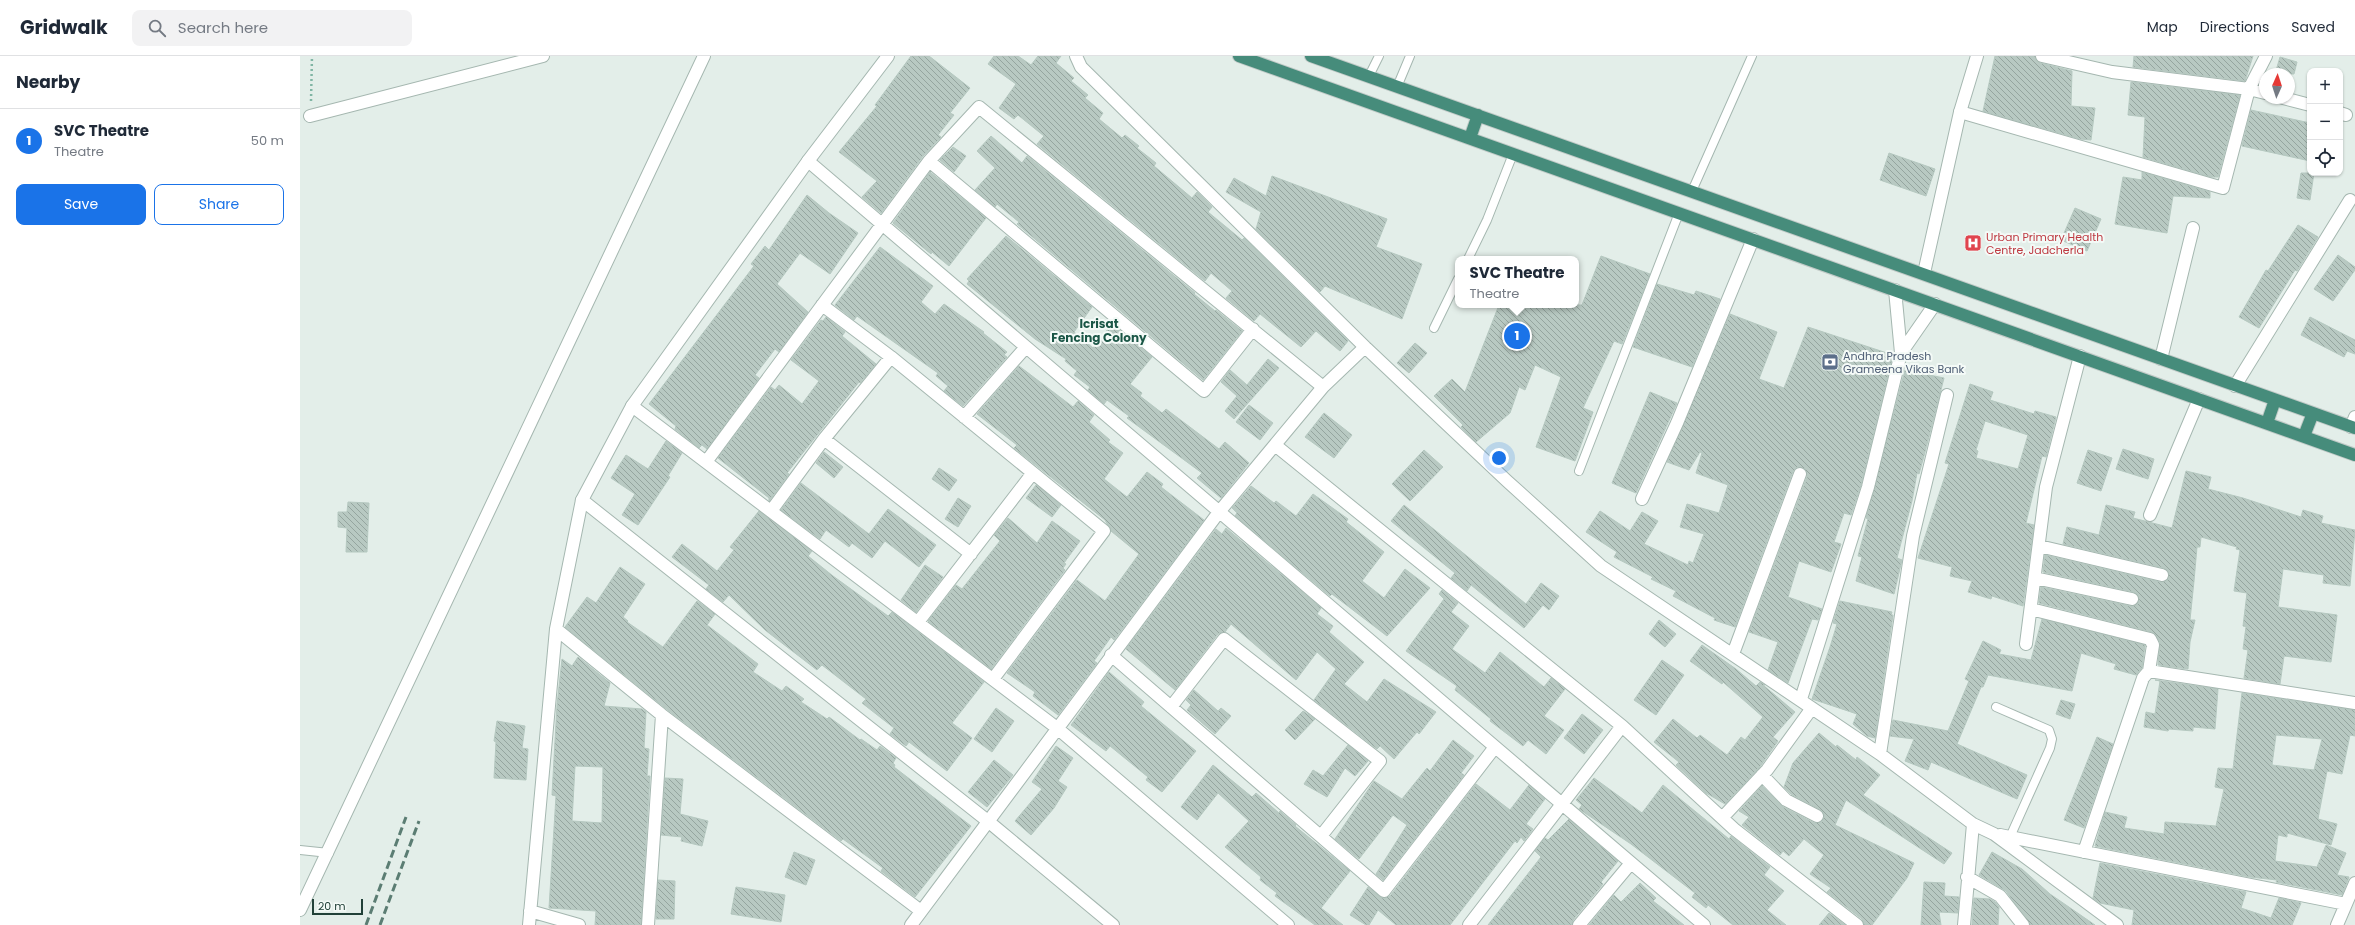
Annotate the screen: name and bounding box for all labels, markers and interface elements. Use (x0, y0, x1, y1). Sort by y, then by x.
search box (132, 10, 412, 46)
text: Gridwalk (20, 14, 108, 41)
icon: search (146, 17, 168, 39)
text: Search here (178, 17, 268, 38)
text: Map (2147, 17, 2178, 37)
text: Directions (2200, 17, 2269, 37)
text: Saved (2291, 17, 2335, 37)
north arrow (2259, 68, 2295, 104)
map controls (2307, 68, 2343, 176)
button: + (2307, 68, 2343, 104)
text: Nearby (16, 70, 80, 94)
button: − (2307, 104, 2343, 140)
text: SVC Theatre (54, 120, 149, 141)
text: 1 (27, 131, 31, 150)
text: 50 m (251, 131, 284, 150)
button: locate (2307, 140, 2343, 176)
text: Theatre (54, 142, 104, 161)
button: Save (16, 184, 146, 225)
button: Share (154, 184, 284, 225)
place label: Urban Primary Health Centre, Jadcherla (1986, 229, 2103, 258)
hospital icon: Urban Primary Health Centre, Jadcherla (1963, 233, 1983, 253)
popup (1455, 256, 1579, 308)
text: SVC Theatre (1470, 262, 1564, 283)
text: Theatre (1470, 284, 1519, 303)
district label: Icrisat Fencing Colony (1051, 315, 1147, 346)
pin: 1 (1504, 321, 1530, 351)
place label: Andhra Pradesh Grameena Vikas Bank (1843, 348, 1965, 377)
bank icon: Andhra Pradesh Grameena Vikas Bank (1820, 352, 1840, 372)
your location (1489, 448, 1509, 468)
scale bar (312, 897, 363, 916)
text: 20 m (318, 898, 346, 914)

